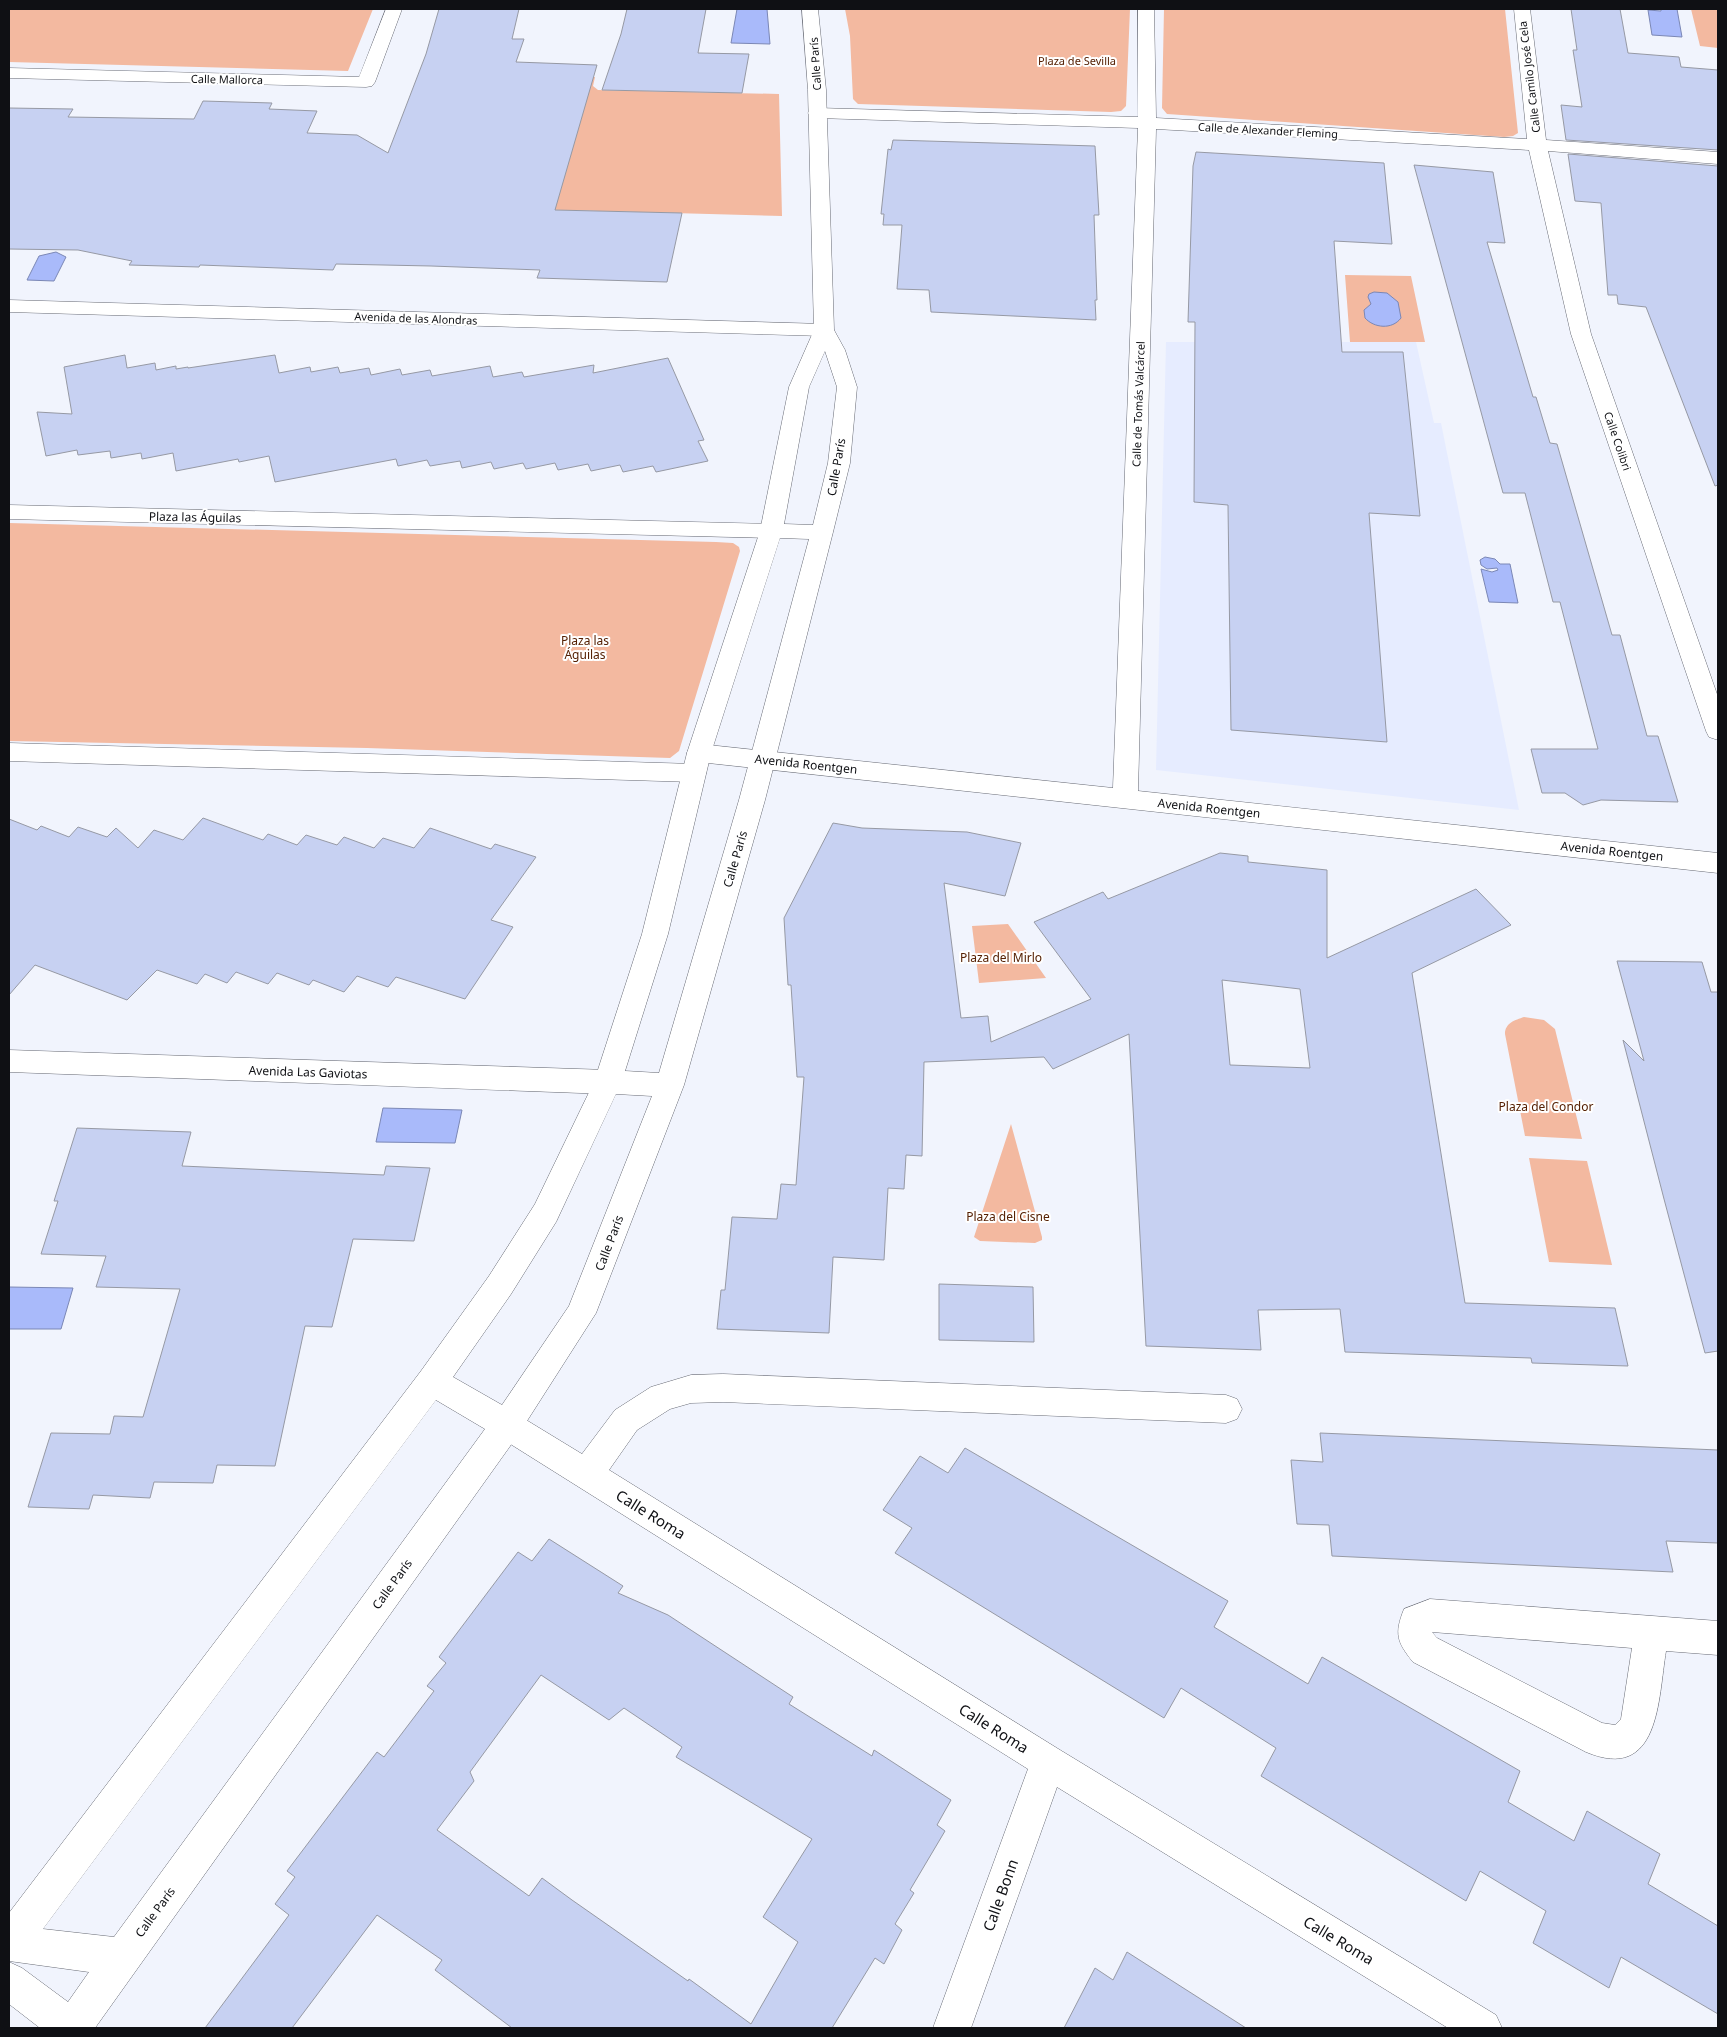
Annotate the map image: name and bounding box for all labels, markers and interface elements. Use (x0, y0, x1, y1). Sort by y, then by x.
street label: Calle Camilo José Cela (1515, 20, 1543, 134)
street label: Calle París (806, 37, 824, 91)
park label: Plaza de Sevilla (1038, 53, 1116, 68)
street label: Calle Mallorca (191, 71, 263, 87)
street label: Calle de Alexander Fleming (1198, 119, 1338, 141)
street label: Avenida de las Alondras (354, 308, 478, 328)
street label: Calle de Tomás Valcárcel (1128, 341, 1148, 467)
street label: Calle Colibri (1601, 410, 1635, 472)
street label: Calle París (823, 437, 849, 497)
street label: Plaza las Águilas (149, 508, 242, 526)
park label: Plaza las Águilas (561, 632, 609, 663)
street label: Avenida Roentgen (754, 750, 858, 778)
street label: Avenida Roentgen (1157, 794, 1261, 822)
street label: Calle París (719, 828, 751, 889)
street label: Avenida Roentgen (1560, 837, 1664, 865)
park label: Plaza del Mirlo (960, 949, 1042, 966)
street label: Avenida Las Gaviotas (248, 1061, 368, 1083)
park label: Plaza del Condor (1499, 1098, 1593, 1115)
park label: Plaza del Cisne (966, 1208, 1050, 1225)
street label: Calle París (591, 1213, 627, 1273)
street label: Calle Roma (612, 1485, 690, 1543)
street label: Calle París (368, 1555, 416, 1613)
street label: Calle Roma (955, 1699, 1033, 1757)
street label: Calle Bonn (978, 1856, 1022, 1934)
street label: Calle París (131, 1883, 179, 1941)
street label: Calle Roma (1300, 1911, 1378, 1969)

